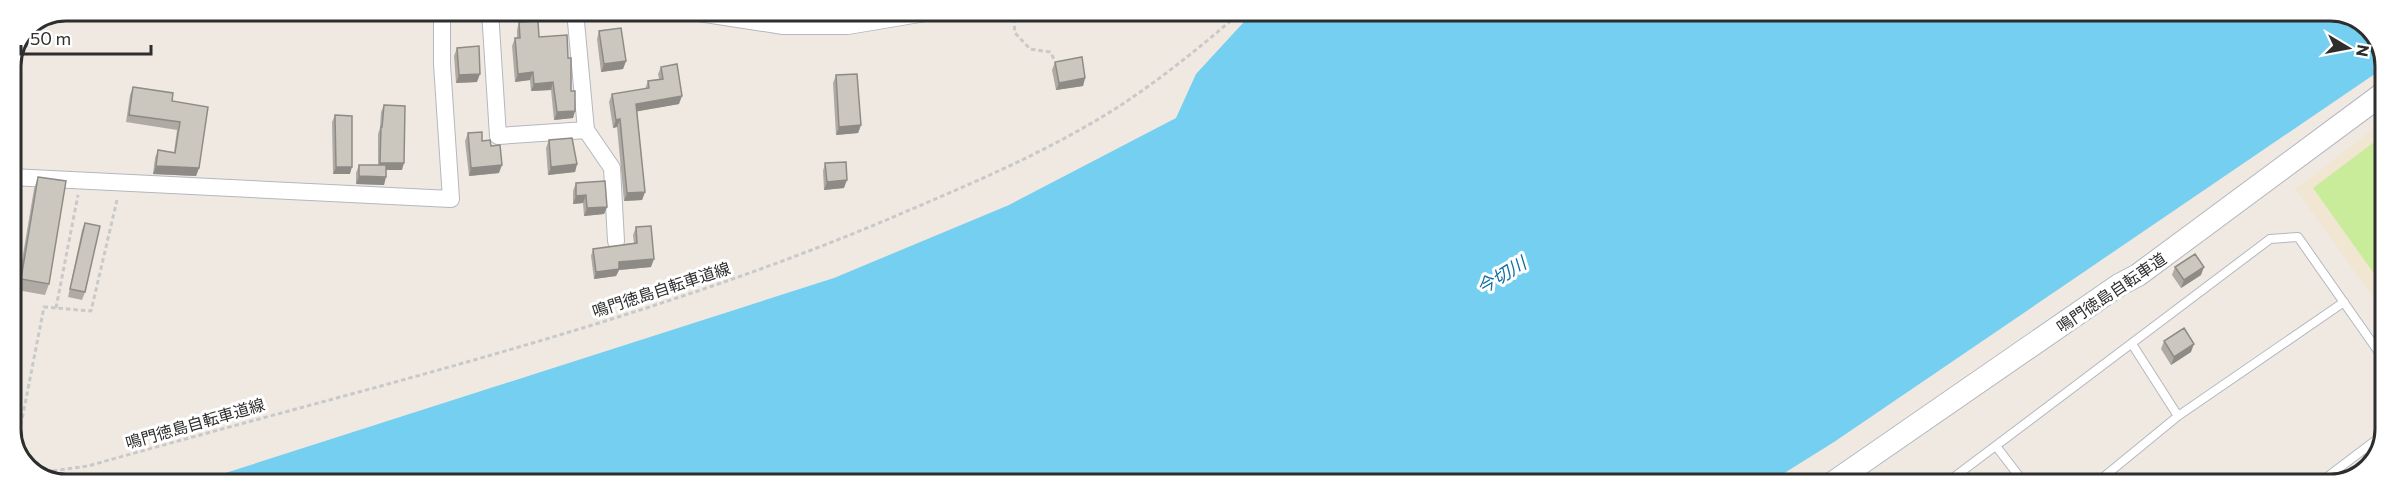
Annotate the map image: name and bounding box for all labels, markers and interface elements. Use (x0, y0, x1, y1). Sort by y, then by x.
scale bar (21, 18, 152, 56)
north arrow (2318, 18, 2378, 78)
text: 50 m (30, 27, 71, 49)
text: N (2353, 43, 2374, 58)
street label: 鳴門徳島自転車道 (2053, 248, 2169, 336)
water label: 今切川 (1472, 251, 1532, 298)
street label: 鳴門徳島自転車道線 (590, 258, 732, 320)
street label: 鳴門徳島自転車道線 (123, 394, 267, 452)

